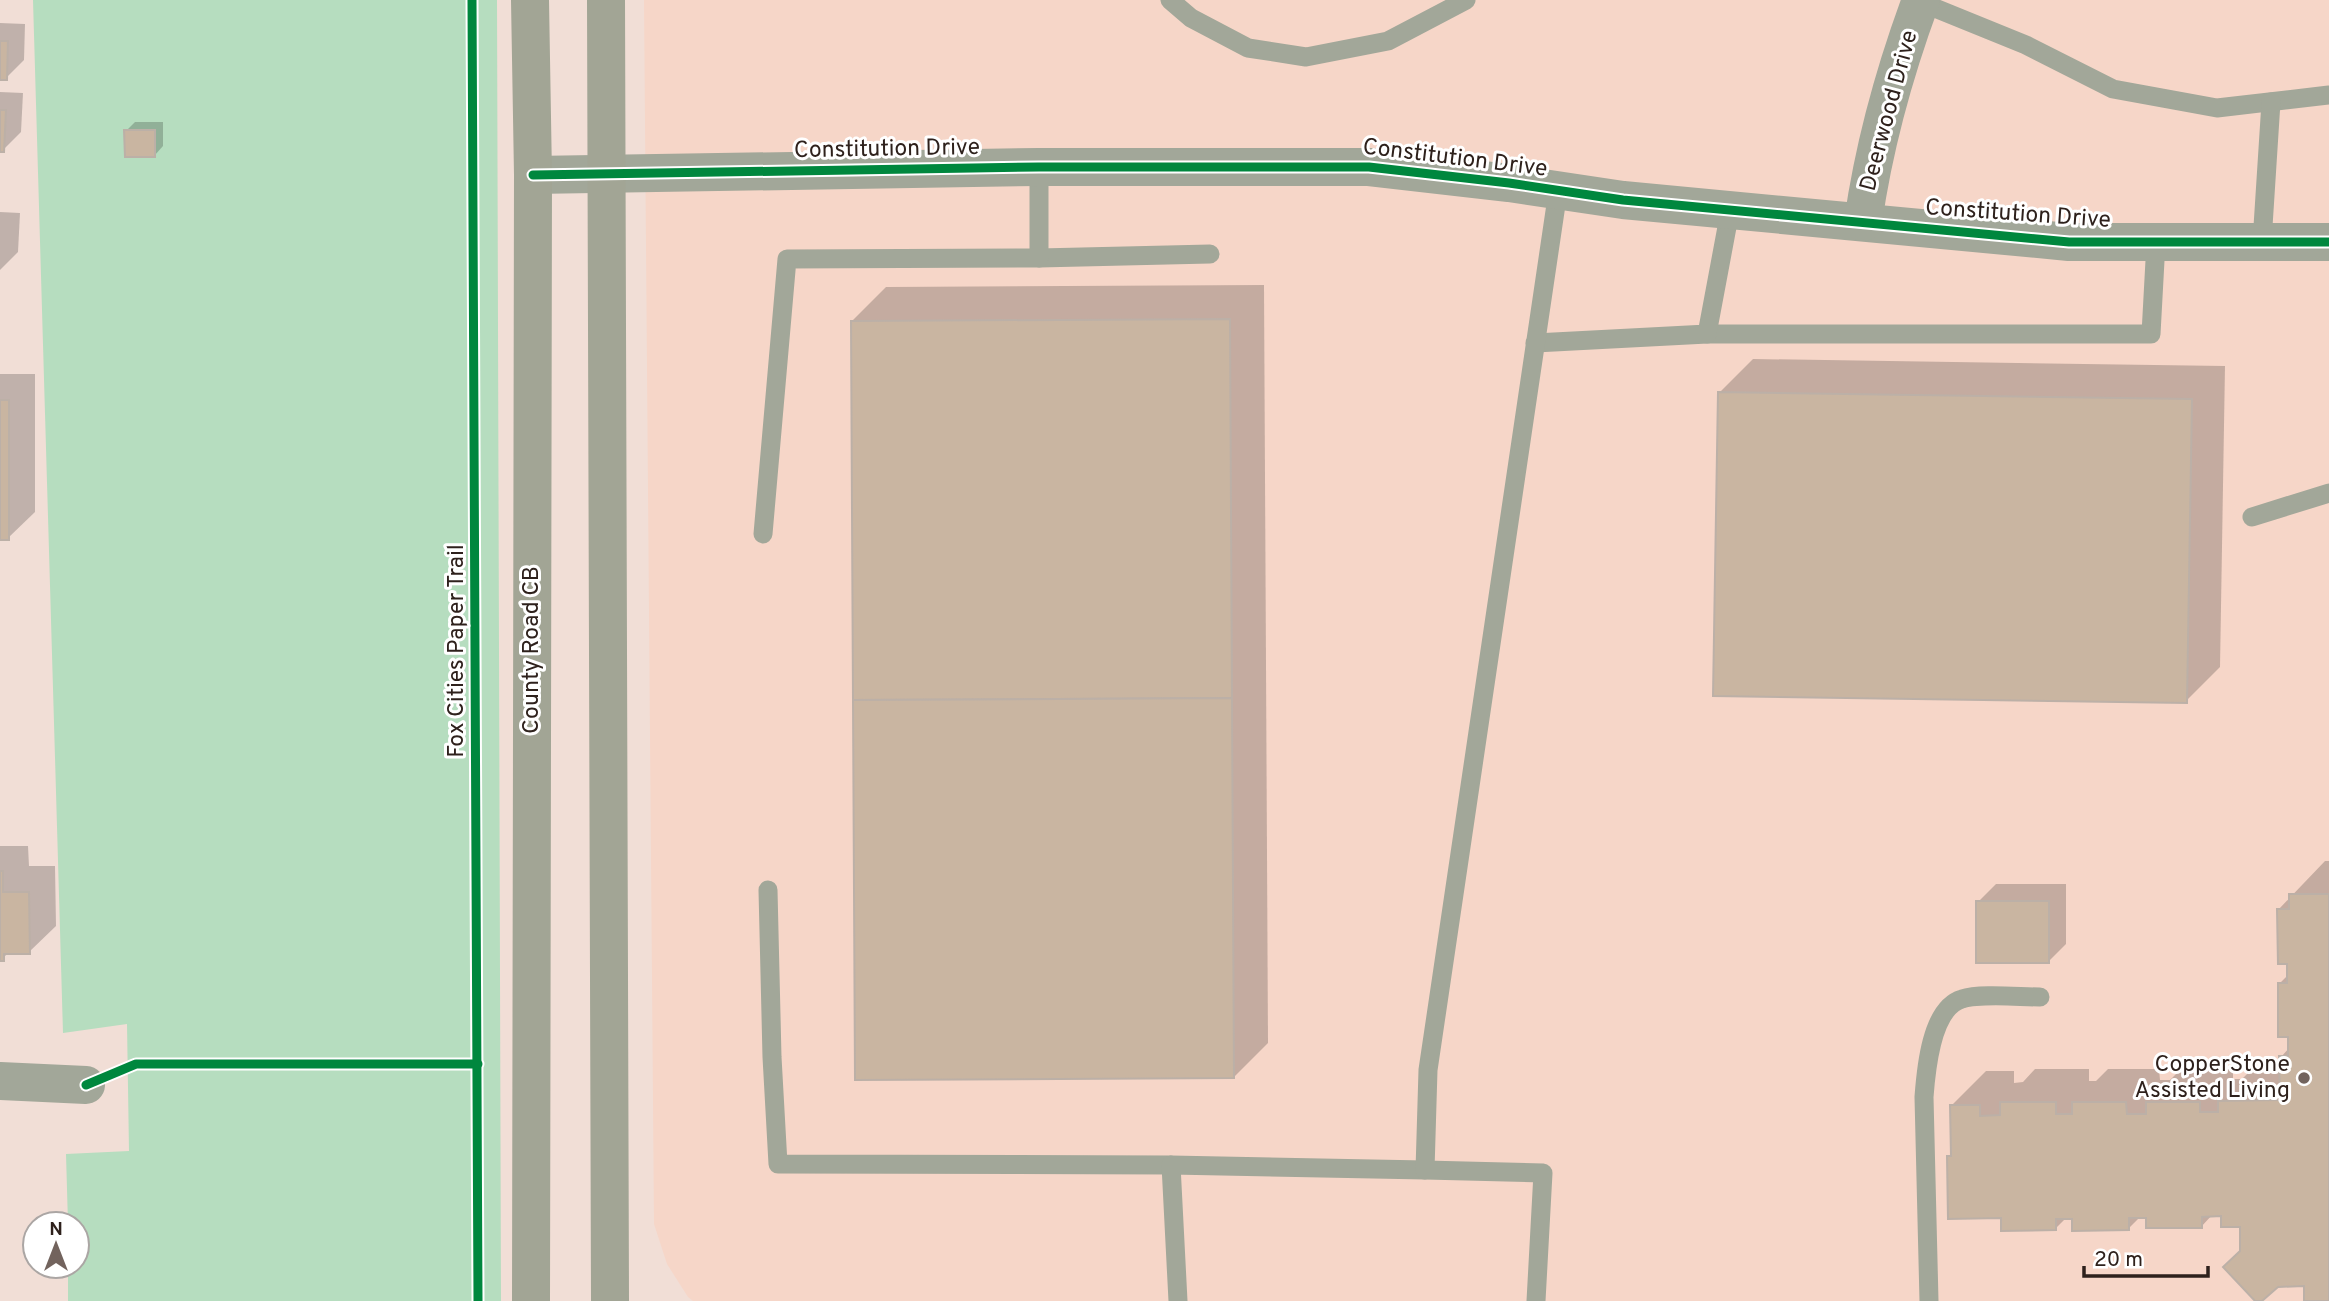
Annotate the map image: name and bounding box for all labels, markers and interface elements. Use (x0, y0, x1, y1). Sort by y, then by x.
street label: Deerwood Drive (1855, 27, 1925, 195)
street label: Constitution Drive (1361, 133, 1549, 185)
street label: Constitution Drive (794, 134, 980, 166)
street label: Constitution Drive (1924, 194, 2112, 236)
street label: Fox Cities Paper Trail (443, 544, 472, 758)
street label: County Road CB (518, 566, 547, 734)
place label: CopperStone Assisted Living (2134, 1051, 2290, 1106)
marker: CopperStone Assisted Living (2296, 1070, 2312, 1086)
north arrow (21, 1210, 91, 1280)
text: N (49, 1218, 63, 1242)
scale bar (2084, 1234, 2208, 1278)
text: 20 m (2094, 1247, 2143, 1274)

